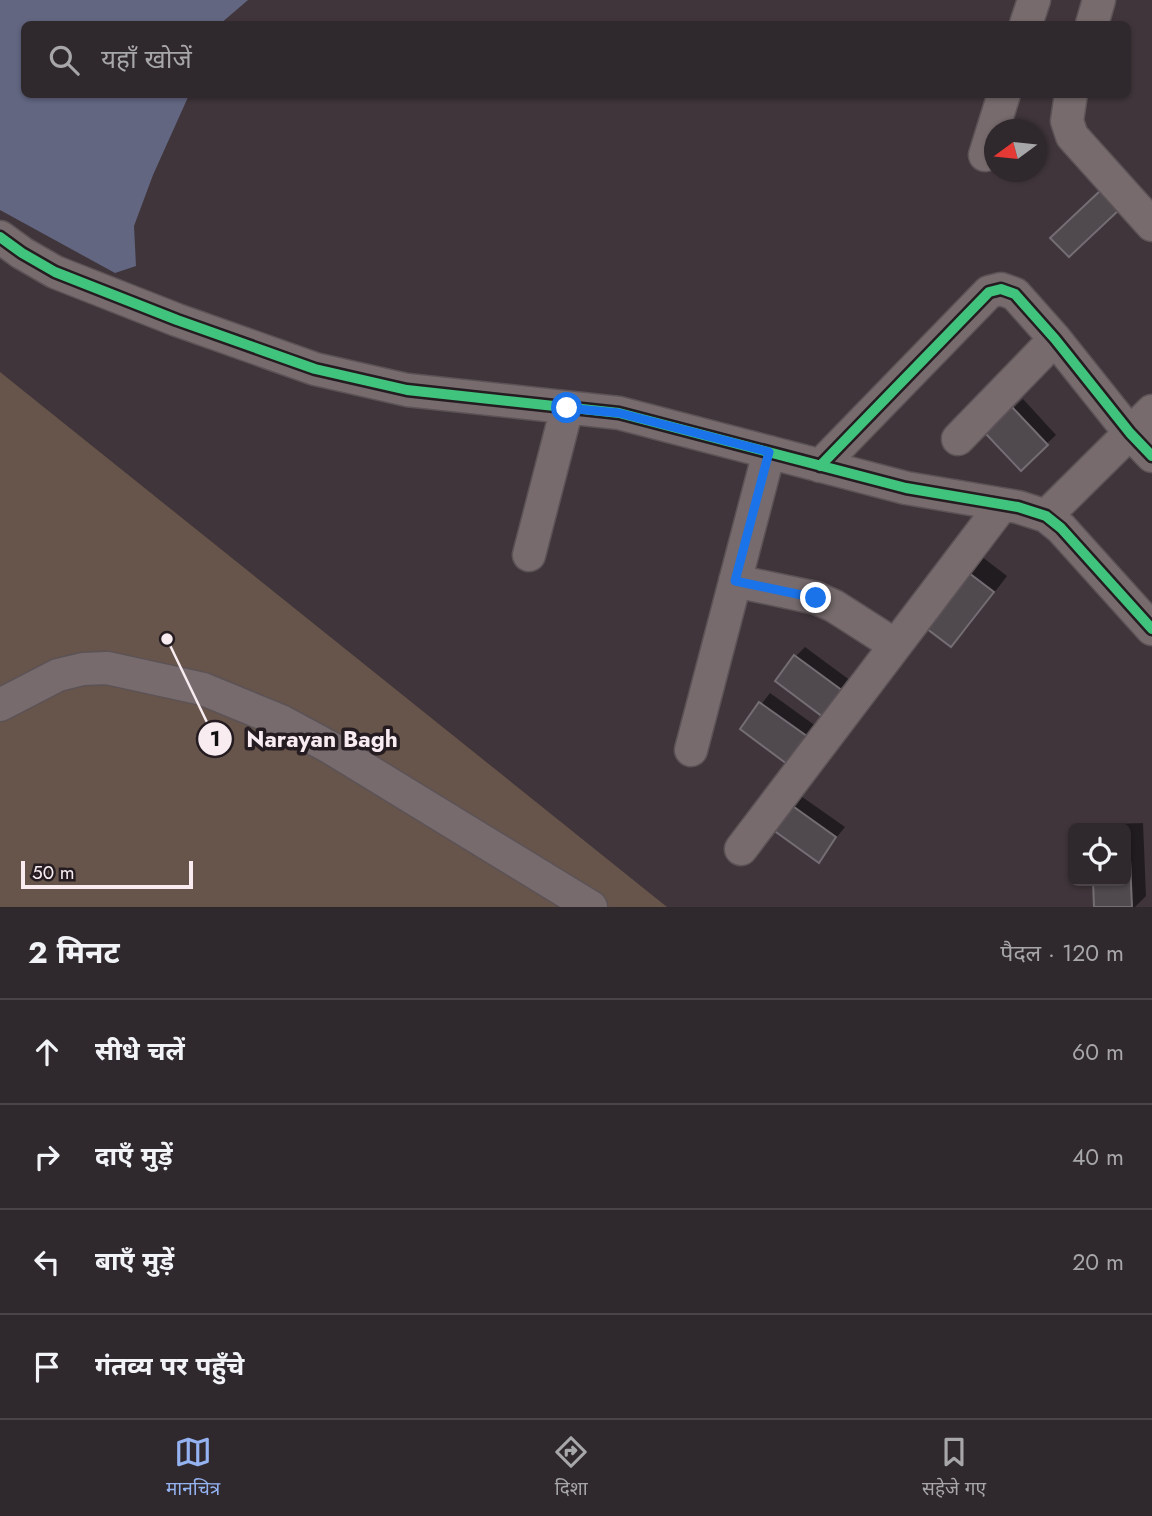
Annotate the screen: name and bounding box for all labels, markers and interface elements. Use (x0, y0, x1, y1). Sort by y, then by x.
search box (21, 21, 1131, 98)
text: यहाँ खोजें (101, 40, 192, 78)
icon: search (45, 41, 83, 79)
north arrow (984, 119, 1047, 182)
route start (551, 392, 582, 423)
route end (800, 582, 831, 613)
callout: Narayan Bagh (197, 717, 412, 761)
text: Narayan Bagh (246, 722, 398, 756)
text: 1 (210, 724, 220, 754)
map controls (1068, 823, 1131, 886)
button: locate (1068, 823, 1131, 886)
scale bar (21, 858, 192, 890)
text: 50 m (32, 859, 75, 886)
text: 2 मिनट (28, 931, 120, 974)
text: पैदल · 120 m (1000, 936, 1124, 970)
text: सीधे चलें (95, 1032, 185, 1070)
icon: ahead (28, 1033, 66, 1071)
text: 60 m (1072, 1035, 1124, 1069)
text: दाएँ मुड़ें (95, 1137, 173, 1175)
icon: right (28, 1138, 66, 1176)
text: 40 m (1072, 1140, 1124, 1174)
text: बाएँ मुड़ें (95, 1242, 174, 1280)
icon: left (28, 1243, 66, 1281)
text: 20 m (1072, 1245, 1124, 1279)
text: गंतव्य पर पहुँचे (95, 1347, 244, 1385)
icon: arrive (28, 1348, 66, 1386)
tab: मानचित्र (166, 1433, 220, 1503)
tab: दिशा (552, 1433, 590, 1503)
tab: सहेजे गए (922, 1433, 986, 1503)

